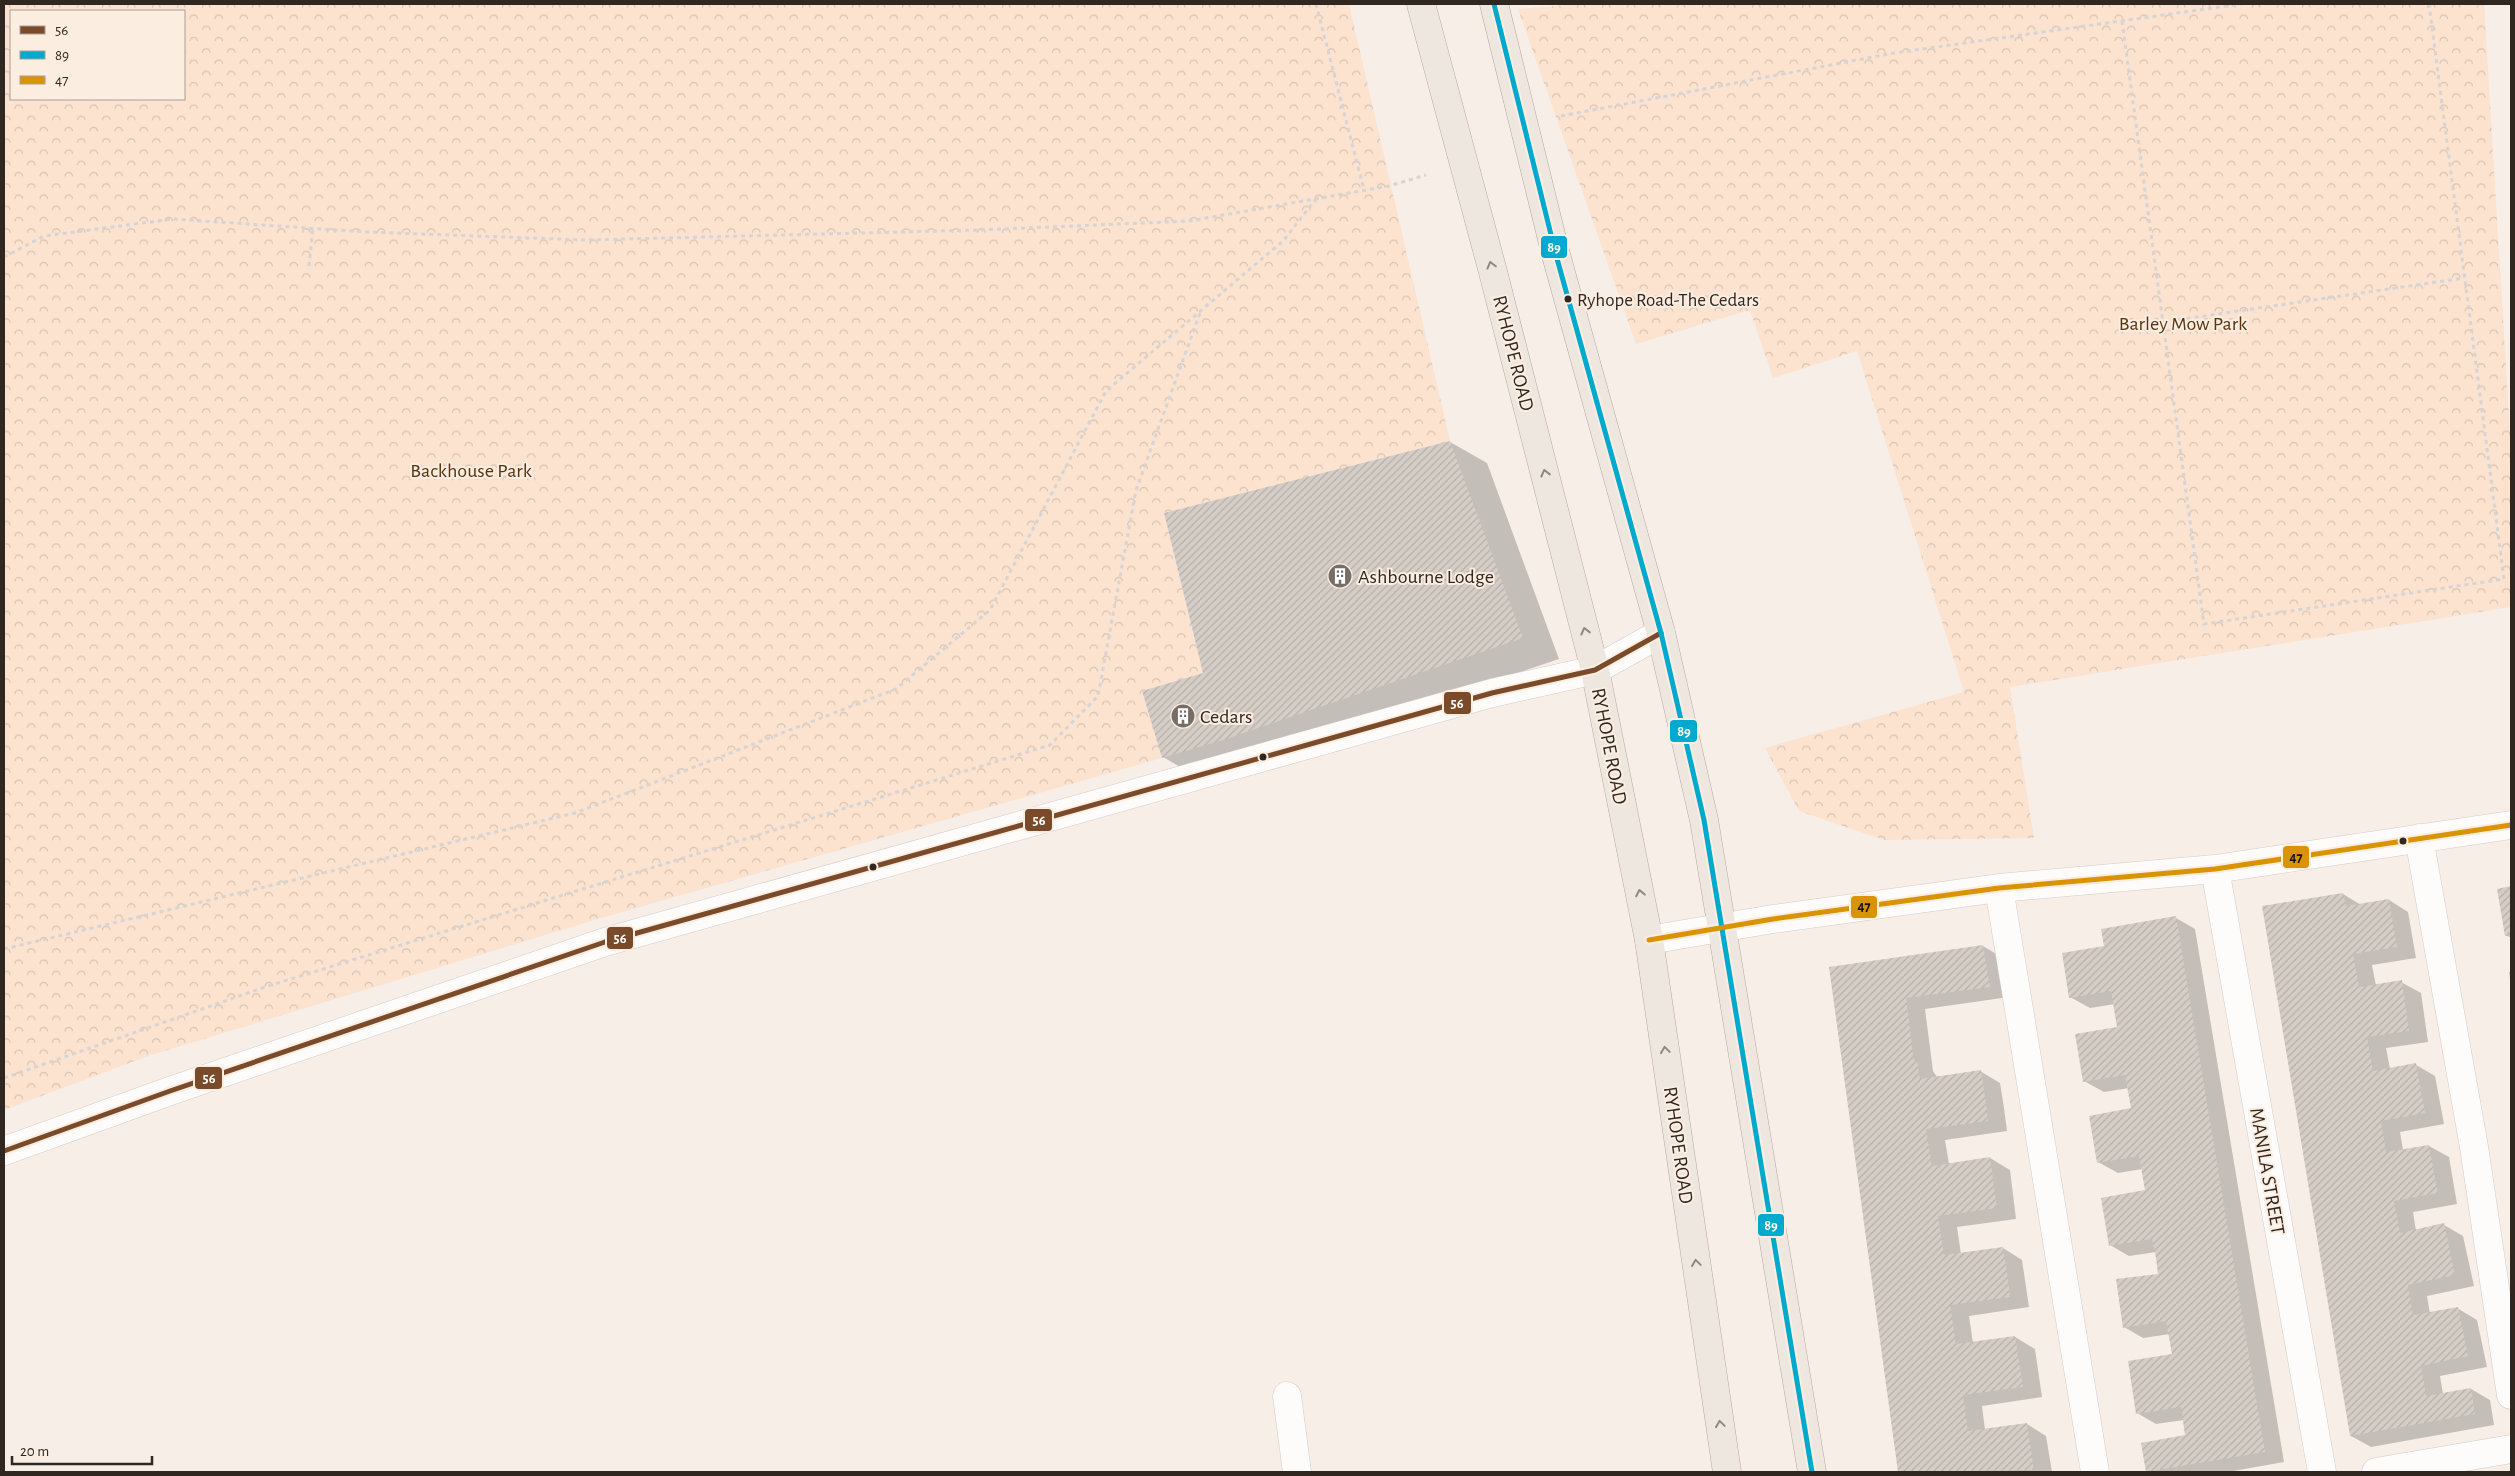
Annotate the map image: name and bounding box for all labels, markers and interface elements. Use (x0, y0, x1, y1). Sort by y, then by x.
legend (10, 10, 185, 100)
text: 56 (55, 23, 68, 38)
text: 89 (55, 48, 69, 63)
text: 47 (55, 73, 68, 88)
line badge: 89 (1540, 235, 1568, 259)
text: 89 (1547, 241, 1561, 255)
one-way arrow (1486, 261, 1497, 270)
place label: Ryhope Road-The Cedars (1577, 291, 1759, 310)
street label: RYHOPE ROAD (1489, 293, 1537, 413)
marker: Ryhope Road-The Cedars (1563, 294, 1573, 304)
park label: Barley Mow Park (2119, 314, 2247, 334)
park label: Backhouse Park (410, 461, 532, 481)
one-way arrow (1540, 469, 1551, 478)
building icon: Ashbourne Lodge (1327, 563, 1353, 589)
place label: Ashbourne Lodge (1358, 567, 1494, 587)
one-way arrow (1580, 626, 1591, 635)
street label: RYHOPE ROAD (1588, 686, 1630, 806)
line badge: 56 (1443, 691, 1472, 715)
text: 56 (1451, 697, 1464, 711)
building icon: Cedars (1170, 703, 1196, 729)
place label: Cedars (1200, 707, 1252, 727)
line badge: 89 (1669, 719, 1698, 743)
text: 89 (1677, 725, 1691, 739)
unlabelled marker (1258, 752, 1268, 762)
line badge: 56 (1024, 808, 1053, 832)
text: 56 (1033, 814, 1046, 828)
unlabelled marker (2398, 836, 2408, 846)
line badge: 47 (2282, 845, 2310, 869)
text: 47 (2289, 851, 2303, 865)
unlabelled marker (868, 862, 878, 872)
one-way arrow (1635, 888, 1645, 897)
line badge: 47 (1850, 895, 1878, 919)
text: 47 (1857, 900, 1871, 914)
line badge: 56 (606, 926, 634, 950)
text: 56 (614, 932, 627, 946)
one-way arrow (1660, 1046, 1671, 1054)
line badge: 56 (194, 1066, 223, 1090)
text: 56 (203, 1072, 216, 1086)
street label: RYHOPE ROAD (1660, 1085, 1696, 1205)
street label: MANILA STREET (2246, 1106, 2288, 1236)
line badge: 89 (1757, 1213, 1785, 1237)
text: 89 (1764, 1219, 1778, 1233)
one-way arrow (1691, 1259, 1702, 1267)
one-way arrow (1715, 1420, 1725, 1428)
scale bar (12, 1434, 152, 1466)
text: 20 m (20, 1444, 49, 1459)

